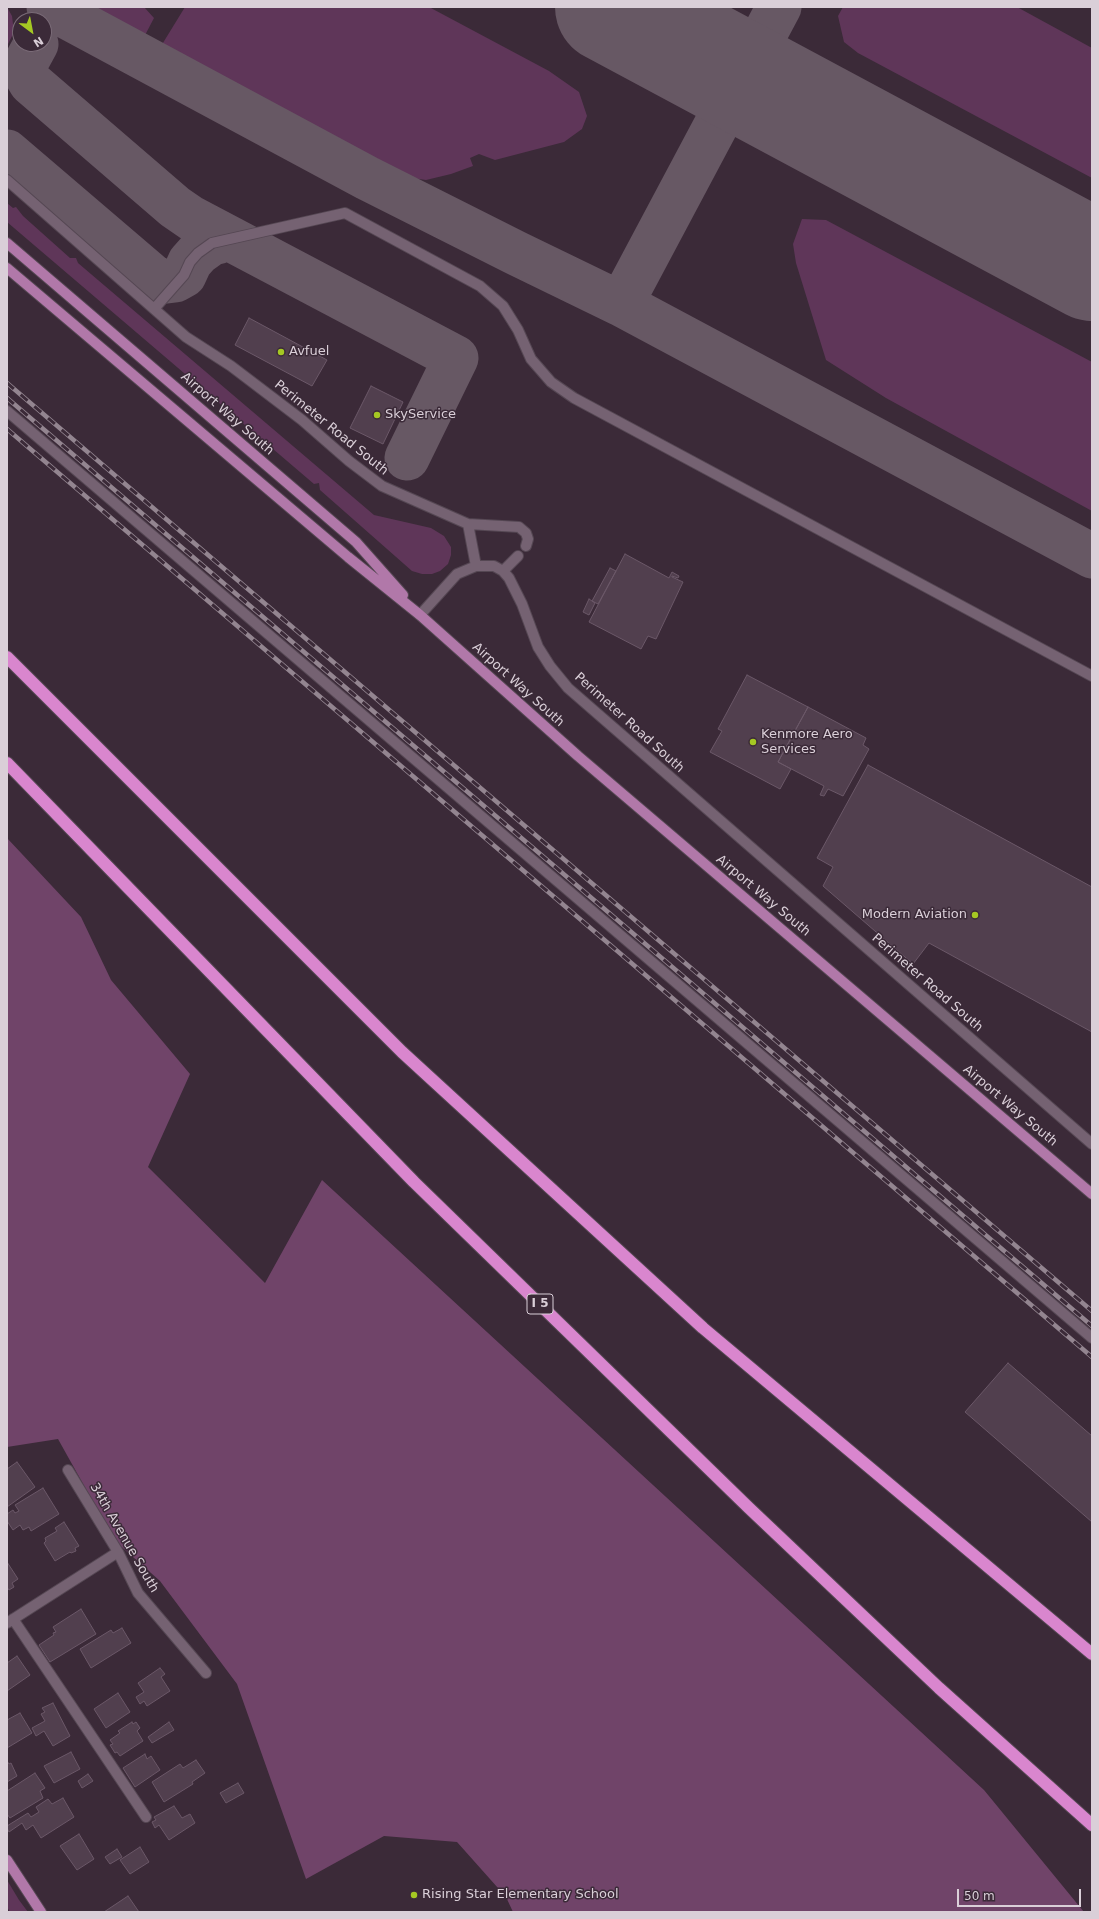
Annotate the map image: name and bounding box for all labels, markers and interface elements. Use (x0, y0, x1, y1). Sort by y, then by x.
north arrow (12, 12, 52, 52)
text: N (31, 34, 45, 50)
place label: Avfuel (289, 344, 329, 360)
marker: Avfuel (276, 347, 286, 357)
street label: Airport Way South (177, 369, 277, 459)
street label: Perimeter Road South (271, 377, 391, 479)
place label: SkyService (385, 407, 456, 423)
marker: SkyService (372, 410, 382, 420)
street label: Airport Way South (469, 640, 567, 730)
street label: Perimeter Road South (571, 670, 687, 776)
place label: Kenmore Aero Services (761, 727, 853, 758)
marker: Kenmore Aero Services (748, 737, 758, 747)
street label: Airport Way South (713, 852, 813, 940)
place label: Modern Aviation (862, 907, 967, 923)
marker: Modern Aviation (970, 910, 980, 920)
street label: Perimeter Road South (868, 931, 986, 1035)
street label: Airport Way South (960, 1062, 1060, 1150)
road number: I 5 (527, 1294, 553, 1314)
street label: 34th Avenue South (86, 1480, 162, 1596)
scale bar (959, 1881, 1083, 1907)
place label: Rising Star Elementary School (422, 1887, 619, 1903)
text: 50 m (964, 1889, 995, 1903)
marker: Rising Star Elementary School (409, 1890, 419, 1900)

